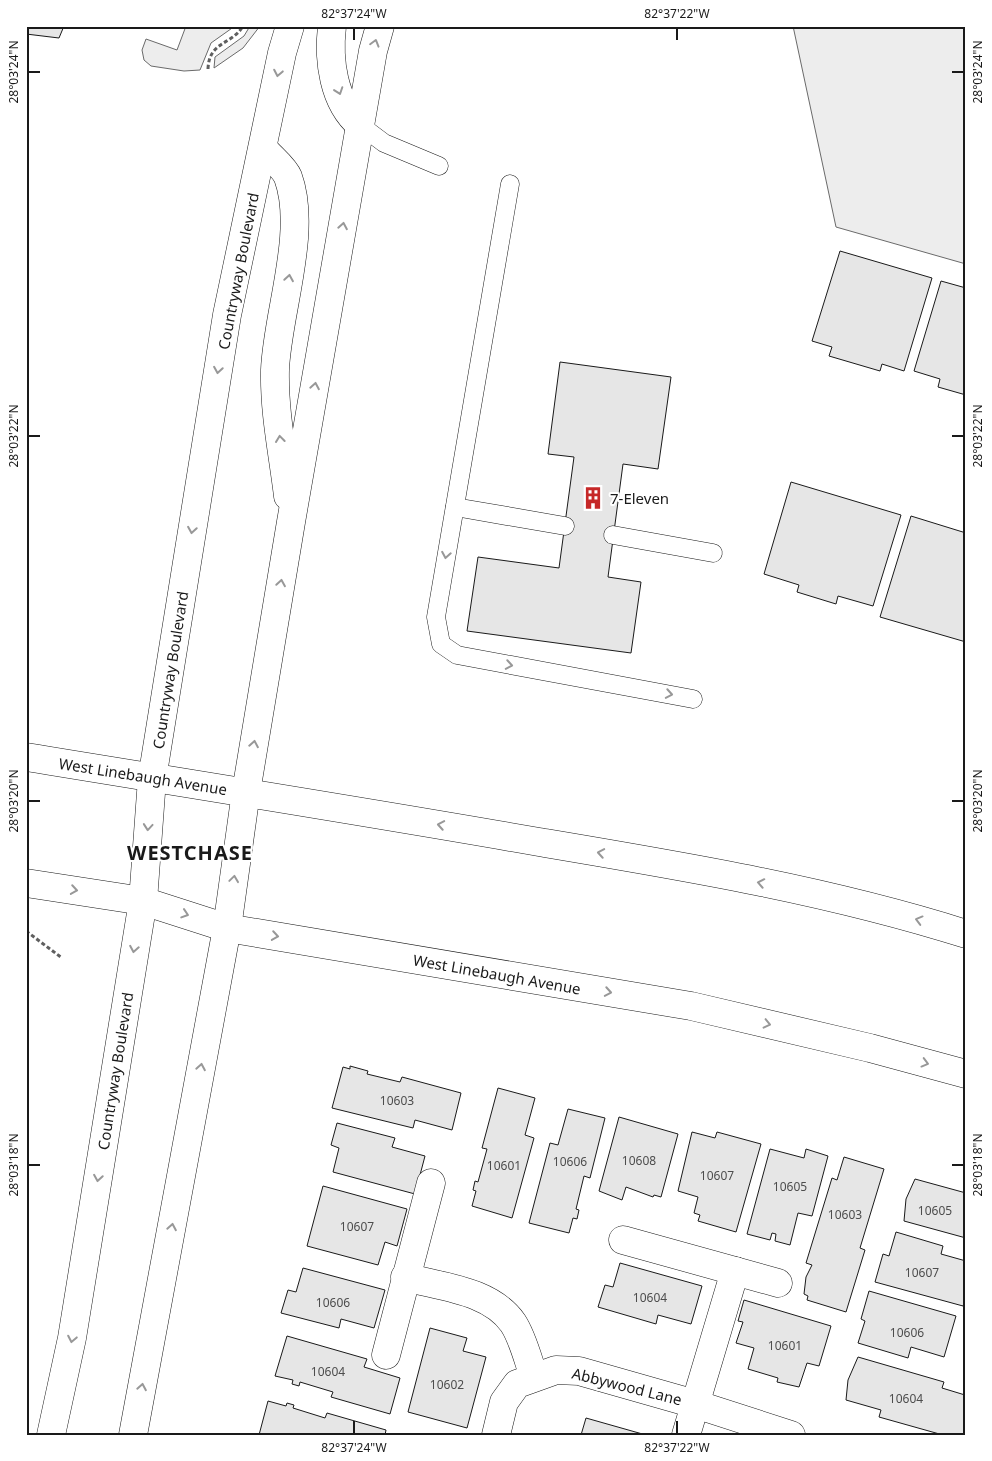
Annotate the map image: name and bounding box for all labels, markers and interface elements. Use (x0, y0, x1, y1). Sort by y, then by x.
text: 82°37'24"W (321, 5, 387, 22)
text: 82°37'22"W (644, 5, 710, 22)
text: 28°03'24"N (5, 40, 22, 104)
one-way arrow (370, 40, 380, 48)
text: 28°03'24"N (969, 40, 986, 104)
one-way arrow (273, 69, 283, 78)
one-way arrow (333, 87, 343, 95)
street label: Countryway Boulevard (213, 191, 263, 351)
one-way arrow (337, 222, 347, 230)
one-way arrow (284, 274, 294, 283)
one-way arrow (214, 366, 224, 374)
one-way arrow (309, 382, 319, 390)
text: 28°03'22"N (5, 404, 22, 468)
text: 28°03'22"N (969, 404, 986, 468)
one-way arrow (275, 435, 286, 443)
building icon: 7-Eleven (580, 485, 606, 511)
place label: 7-Eleven (610, 488, 669, 508)
one-way arrow (188, 526, 198, 535)
one-way arrow (442, 551, 452, 560)
one-way arrow (275, 579, 285, 588)
street label: Countryway Boulevard (148, 590, 192, 750)
one-way arrow (504, 659, 513, 669)
one-way arrow (664, 689, 673, 699)
one-way arrow (249, 739, 259, 748)
street label: West Linebaugh Avenue (57, 753, 229, 799)
text: 28°03'20"N (5, 769, 22, 833)
text: 28°03'20"N (969, 769, 986, 833)
one-way arrow (437, 820, 446, 830)
one-way arrow (142, 824, 153, 832)
district label: WESTCHASE (127, 839, 253, 866)
one-way arrow (597, 848, 606, 858)
one-way arrow (228, 875, 239, 883)
one-way arrow (757, 878, 765, 888)
one-way arrow (70, 885, 79, 895)
one-way arrow (180, 908, 189, 918)
one-way arrow (915, 915, 924, 926)
one-way arrow (271, 930, 279, 940)
one-way arrow (130, 944, 140, 953)
street label: West Linebaugh Avenue (412, 949, 582, 999)
one-way arrow (603, 987, 612, 997)
street label: Countryway Boulevard (93, 991, 137, 1151)
one-way arrow (763, 1018, 772, 1029)
one-way arrow (920, 1057, 928, 1067)
one-way arrow (196, 1063, 206, 1072)
house number: 10603 (380, 1092, 414, 1109)
text: 28°03'18"N (5, 1133, 22, 1197)
text: 28°03'18"N (969, 1133, 986, 1197)
house number: 10608 (622, 1152, 656, 1169)
house number: 10606 (553, 1153, 587, 1170)
house number: 10601 (487, 1157, 521, 1174)
house number: 10607 (700, 1167, 734, 1184)
one-way arrow (93, 1174, 103, 1183)
house number: 10605 (773, 1178, 807, 1195)
house number: 10605 (918, 1202, 952, 1219)
house number: 10603 (828, 1206, 862, 1223)
house number: 10607 (340, 1218, 374, 1235)
one-way arrow (166, 1223, 176, 1231)
house number: 10607 (905, 1264, 939, 1281)
house number: 10604 (633, 1289, 667, 1306)
house number: 10606 (316, 1294, 350, 1311)
house number: 10606 (890, 1324, 924, 1341)
one-way arrow (67, 1334, 77, 1343)
house number: 10601 (768, 1337, 802, 1354)
house number: 10604 (311, 1363, 345, 1380)
street label: Abbywood Lane (570, 1363, 684, 1409)
house number: 10602 (430, 1376, 464, 1393)
one-way arrow (137, 1382, 147, 1391)
house number: 10604 (889, 1390, 923, 1407)
text: 82°37'24"W (321, 1439, 387, 1456)
text: 82°37'22"W (644, 1439, 710, 1456)

